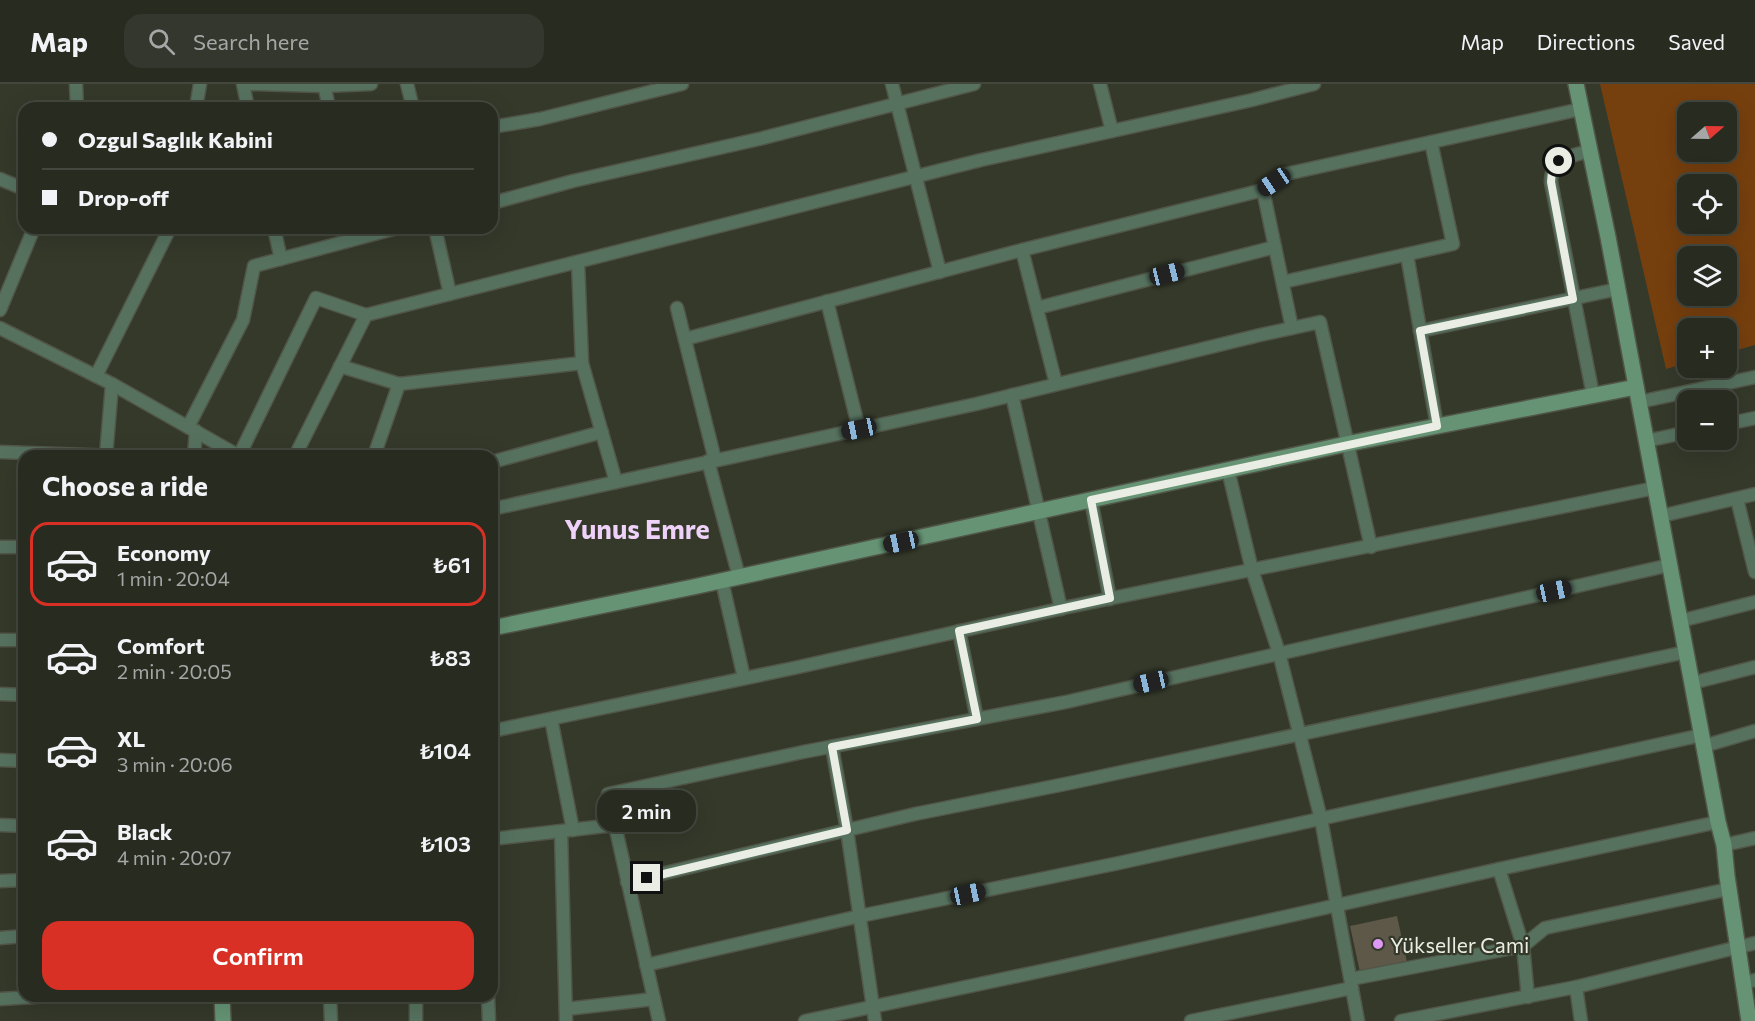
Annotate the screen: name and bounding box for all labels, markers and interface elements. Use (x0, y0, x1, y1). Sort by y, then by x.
search box (124, 14, 544, 68)
text: Map (30, 24, 88, 58)
icon: search (145, 25, 178, 58)
text: Search here (193, 28, 309, 55)
text: Map (1461, 29, 1504, 54)
text: Directions (1537, 29, 1635, 54)
text: Saved (1668, 29, 1725, 54)
north arrow (1677, 102, 1737, 162)
map controls (1677, 102, 1737, 450)
text: Ozgul Saglık Kabini (78, 126, 273, 153)
route start (1545, 147, 1572, 174)
car (1254, 164, 1294, 200)
button: locate (1677, 174, 1737, 234)
text: Drop-off (78, 184, 169, 211)
button: layers (1677, 246, 1737, 306)
car (1147, 261, 1187, 287)
button: + (1677, 318, 1737, 378)
button: − (1677, 390, 1737, 450)
car (840, 416, 878, 442)
text: Choose a ride (42, 469, 208, 502)
district label: Yunus Emre (564, 512, 710, 545)
car (882, 529, 920, 555)
icon: car (45, 537, 99, 591)
text: Economy (117, 539, 211, 566)
text: ₺61 (432, 551, 471, 578)
text: 1 min · 20:04 (117, 566, 230, 590)
car (1535, 578, 1573, 604)
icon: car (45, 630, 99, 684)
text: Comfort (117, 632, 205, 659)
text: ₺83 (429, 644, 471, 671)
text: 2 min · 20:05 (117, 659, 232, 683)
car (1131, 669, 1171, 695)
icon: car (45, 723, 99, 777)
text: XL (117, 725, 145, 752)
text: ₺104 (419, 737, 471, 764)
text: 3 min · 20:06 (117, 752, 233, 776)
callout: 2 min (598, 791, 696, 833)
text: 2 min (622, 799, 671, 823)
icon: car (45, 816, 99, 870)
text: Black (117, 818, 172, 845)
text: ₺103 (420, 830, 471, 857)
text: 4 min · 20:07 (117, 845, 232, 869)
route end (633, 864, 660, 891)
car (949, 881, 987, 907)
button: Confirm (42, 921, 474, 990)
place label: Yükseller Cami (1390, 932, 1529, 957)
marker: Yükseller Cami (1371, 937, 1385, 951)

